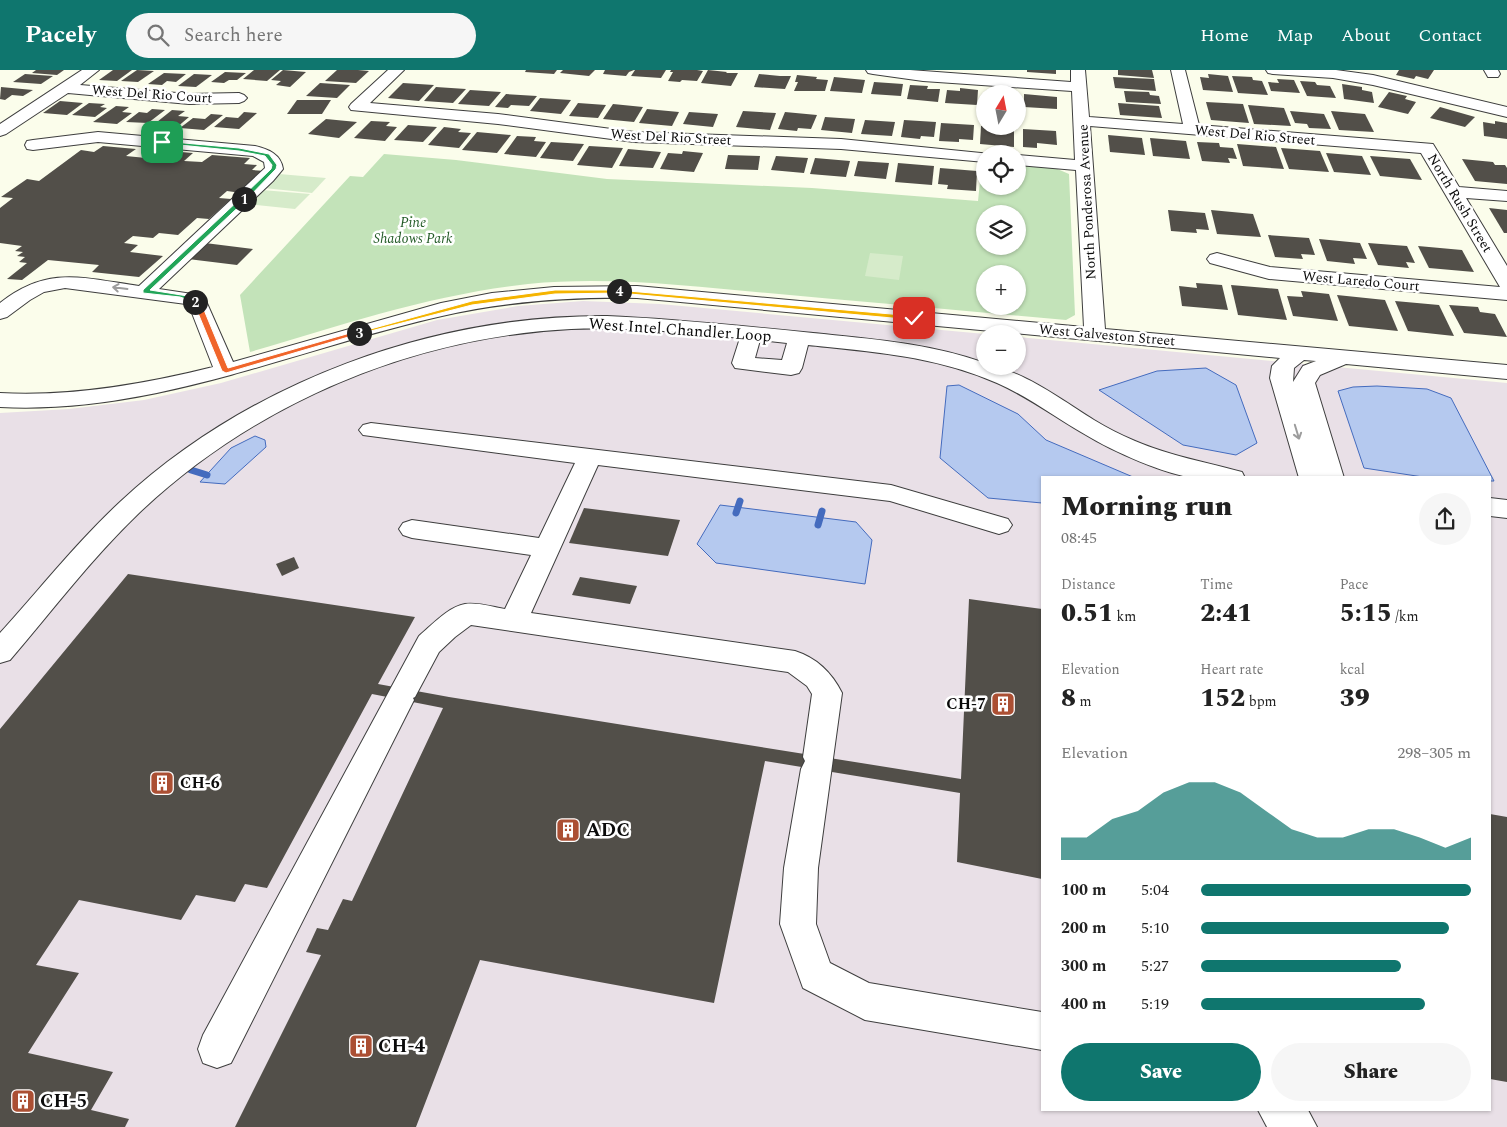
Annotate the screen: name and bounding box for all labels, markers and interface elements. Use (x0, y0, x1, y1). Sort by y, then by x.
search box (126, 13, 476, 58)
text: Pacely (25, 17, 96, 53)
icon: search (144, 21, 172, 49)
text: Search here (184, 21, 283, 50)
text: Home (1200, 22, 1249, 49)
text: Map (1277, 22, 1313, 49)
text: About (1341, 22, 1391, 49)
text: Contact (1419, 22, 1482, 49)
street label: West Del Rio Court (91, 79, 213, 109)
north arrow (976, 85, 1026, 135)
map controls (976, 85, 1026, 375)
street label: West Del Rio Street (1194, 119, 1316, 151)
pin (141, 121, 183, 163)
street label: West Del Rio Street (610, 123, 732, 151)
street label: North Ponderosa Avenue (1072, 124, 1102, 280)
icon: arrive (148, 128, 176, 156)
button: locate (976, 145, 1026, 195)
street label: North Rush Street (1422, 149, 1498, 257)
pin: 1 (232, 186, 256, 212)
text: 1 (241, 189, 248, 210)
button: layers (976, 205, 1026, 255)
park label: Pine Shadows Park (373, 212, 453, 249)
button: + (976, 265, 1026, 315)
street label: West Laredo Court (1302, 265, 1421, 297)
pin: 4 (606, 278, 632, 304)
text: 4 (616, 281, 623, 302)
one-way arrow (112, 283, 128, 293)
pin: 2 (182, 290, 208, 314)
text: 2 (192, 292, 199, 313)
pin (893, 297, 935, 339)
icon: check (900, 304, 928, 332)
street label: West Intel Chandler Loop (588, 312, 772, 348)
street label: West Galveston Street (1038, 319, 1176, 351)
pin: 3 (346, 320, 372, 346)
text: 3 (356, 323, 363, 344)
button: − (976, 325, 1026, 375)
one-way arrow (1293, 424, 1303, 440)
text: Morning run (1061, 485, 1232, 528)
button: share (1419, 493, 1471, 545)
text: 08:45 (1061, 526, 1097, 550)
text: Distance (1061, 574, 1116, 595)
text: Time (1200, 574, 1233, 595)
text: Pace (1340, 574, 1369, 595)
text: 0.51 (1061, 595, 1113, 633)
text: 2:41 (1200, 595, 1252, 633)
text: 5:15 (1340, 595, 1392, 633)
text: km (1113, 606, 1136, 627)
text: /km (1392, 606, 1419, 627)
text: Elevation (1061, 659, 1120, 680)
text: Heart rate (1200, 659, 1264, 680)
text: kcal (1340, 659, 1365, 680)
text: 8 (1061, 680, 1076, 718)
text: 152 (1200, 680, 1245, 718)
text: 39 (1340, 680, 1370, 718)
building icon: CH-7 (990, 691, 1016, 717)
text: m (1076, 691, 1092, 712)
text: bpm (1245, 691, 1277, 712)
place label: CH-7 (946, 692, 986, 716)
text: Elevation (1061, 741, 1128, 765)
text: 298–305 m (1397, 741, 1471, 765)
building icon: CH-6 (149, 770, 175, 796)
place label: CH-6 (180, 771, 220, 795)
place label: ADC (586, 816, 630, 845)
building icon: ADC (555, 817, 581, 843)
text: 100 m (1061, 878, 1106, 902)
text: 5:04 (1141, 878, 1169, 902)
text: 200 m (1061, 916, 1106, 940)
text: 5:10 (1141, 916, 1169, 940)
text: 300 m (1061, 954, 1106, 978)
text: 5:27 (1141, 954, 1169, 978)
text: 400 m (1061, 992, 1106, 1016)
text: 5:19 (1141, 992, 1169, 1016)
place label: CH-4 (378, 1032, 425, 1061)
building icon: CH-4 (348, 1033, 374, 1059)
button: Save (1061, 1043, 1261, 1101)
button: Share (1271, 1043, 1471, 1101)
place label: CH-5 (40, 1087, 87, 1116)
building icon: CH-5 (10, 1088, 36, 1114)

